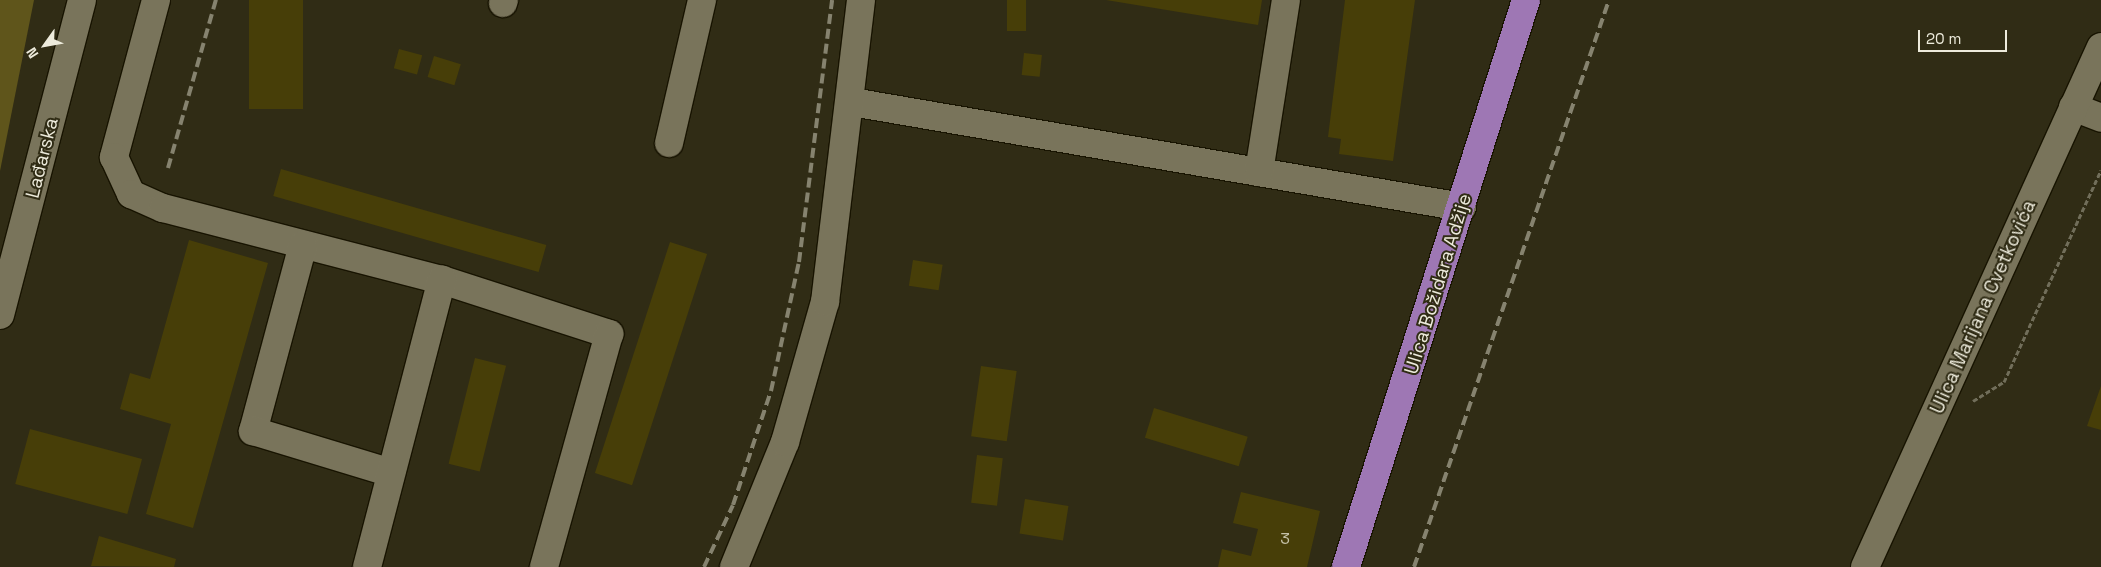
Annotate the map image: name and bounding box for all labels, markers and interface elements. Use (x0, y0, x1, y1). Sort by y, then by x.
north arrow (20, 20, 70, 70)
scale bar (1921, 20, 2010, 52)
text: 20 m (1926, 29, 1961, 48)
text: N (22, 44, 42, 62)
street label: Lađarska (21, 115, 63, 201)
street label: Ulica Božidara Adžije (1400, 191, 1476, 377)
street label: Ulica Marijana Cvetkovića (1926, 197, 2040, 417)
house number: 3 (1280, 529, 1290, 549)

